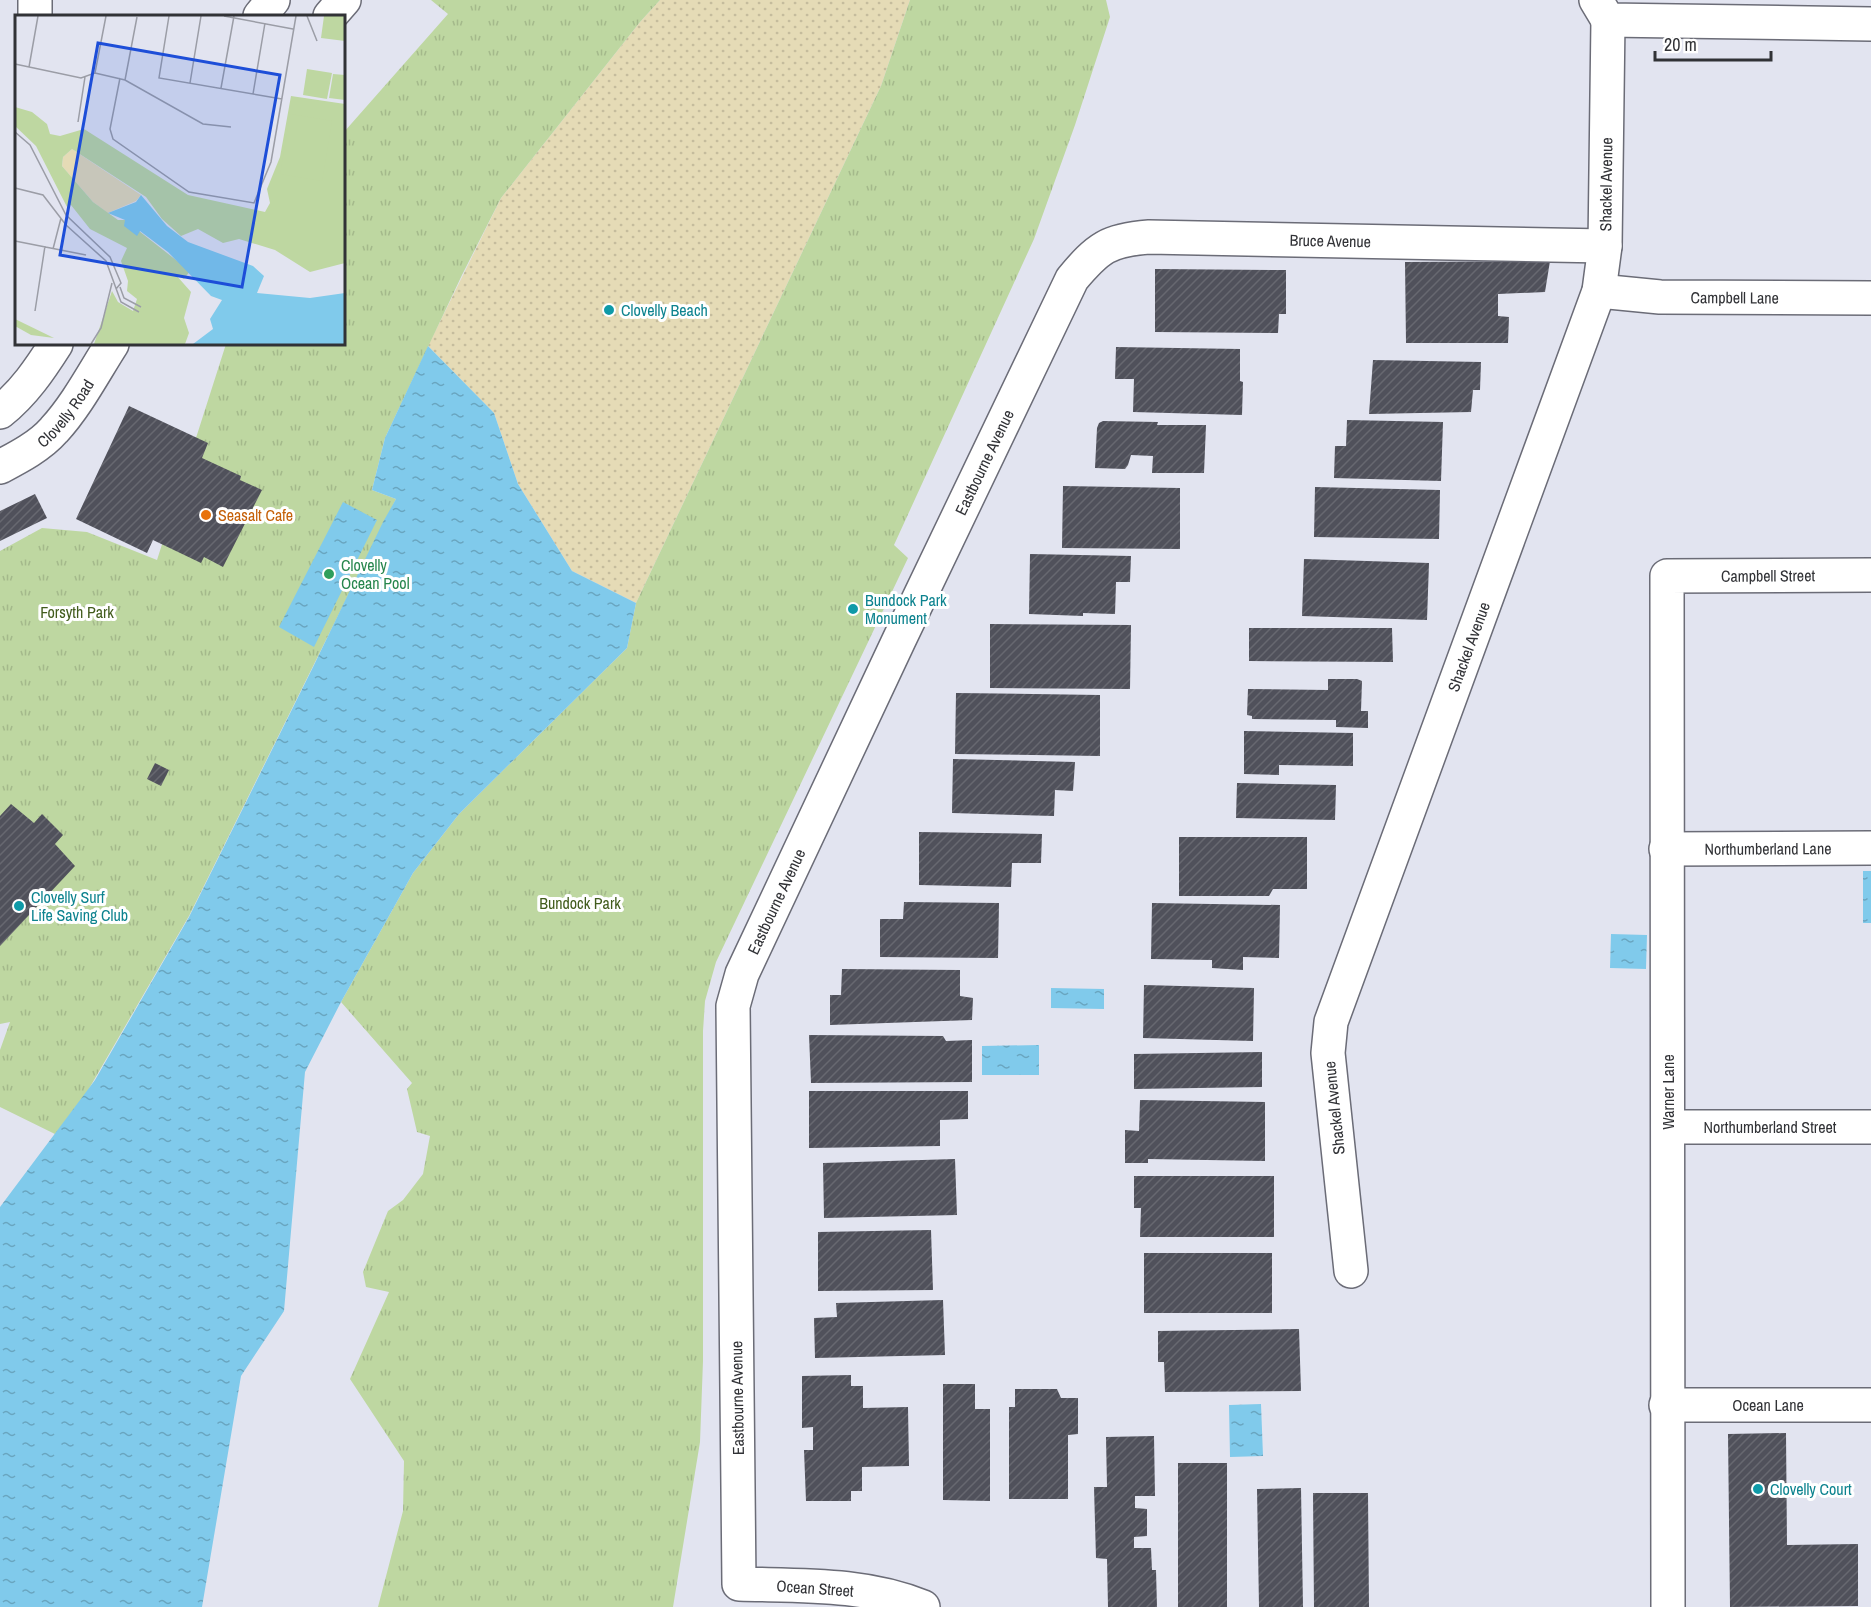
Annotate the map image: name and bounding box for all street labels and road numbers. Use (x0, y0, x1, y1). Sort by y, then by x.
street label: Shackel Avenue (1594, 137, 1617, 231)
street label: Bruce Avenue (1289, 229, 1371, 252)
street label: Campbell Lane (1691, 286, 1779, 309)
street label: Clovelly Road (32, 375, 99, 452)
street label: Eastbourne Avenue (950, 406, 1019, 519)
street label: Campbell Street (1721, 564, 1815, 587)
street label: Shackel Avenue (1442, 599, 1495, 695)
street label: Northumberland Lane (1704, 837, 1832, 860)
street label: Eastbourne Avenue (742, 845, 810, 958)
street label: Warner Lane (1657, 1054, 1679, 1130)
street label: Shackel Avenue (1318, 1060, 1350, 1156)
street label: Northumberland Street (1704, 1116, 1837, 1138)
street label: Eastbourne Avenue (725, 1341, 749, 1455)
street label: Ocean Lane (1732, 1394, 1804, 1416)
street label: Ocean Street (776, 1574, 855, 1602)

